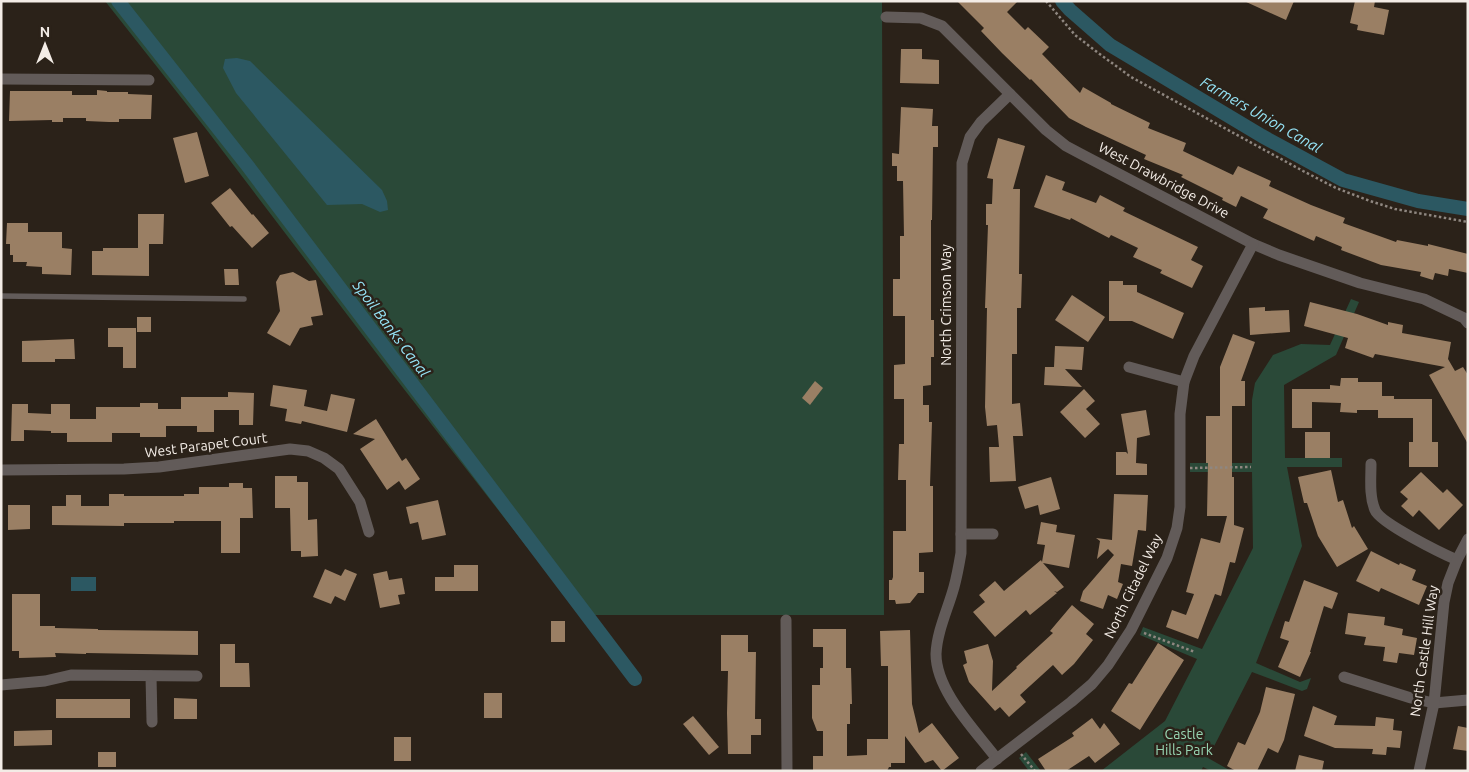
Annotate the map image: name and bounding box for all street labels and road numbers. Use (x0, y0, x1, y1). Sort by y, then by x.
street label: West Drawbridge Drive (1096, 139, 1232, 221)
street label: North Crimson Way (938, 244, 954, 366)
street label: West Parapet Court (144, 429, 269, 460)
street label: North Citadel Way (1101, 531, 1165, 641)
street label: North Castle Hill Way (1407, 584, 1441, 718)

